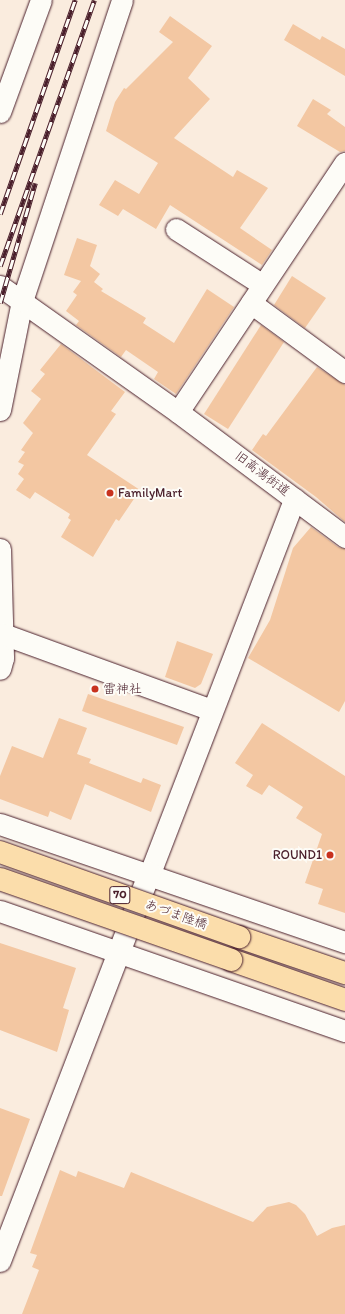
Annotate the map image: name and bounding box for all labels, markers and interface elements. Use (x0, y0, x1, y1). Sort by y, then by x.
street label: 旧高湯街道 (231, 448, 293, 500)
place label: FamilyMart (118, 485, 182, 501)
marker: FamilyMart (105, 488, 115, 498)
place label: 雷神社 (103, 681, 142, 697)
marker: 雷神社 (90, 684, 100, 694)
place label: ROUND1 (273, 847, 322, 863)
marker: ROUND1 (325, 850, 335, 860)
road number: 70 (109, 885, 131, 905)
street label: あづま陸橋 (143, 897, 209, 933)

